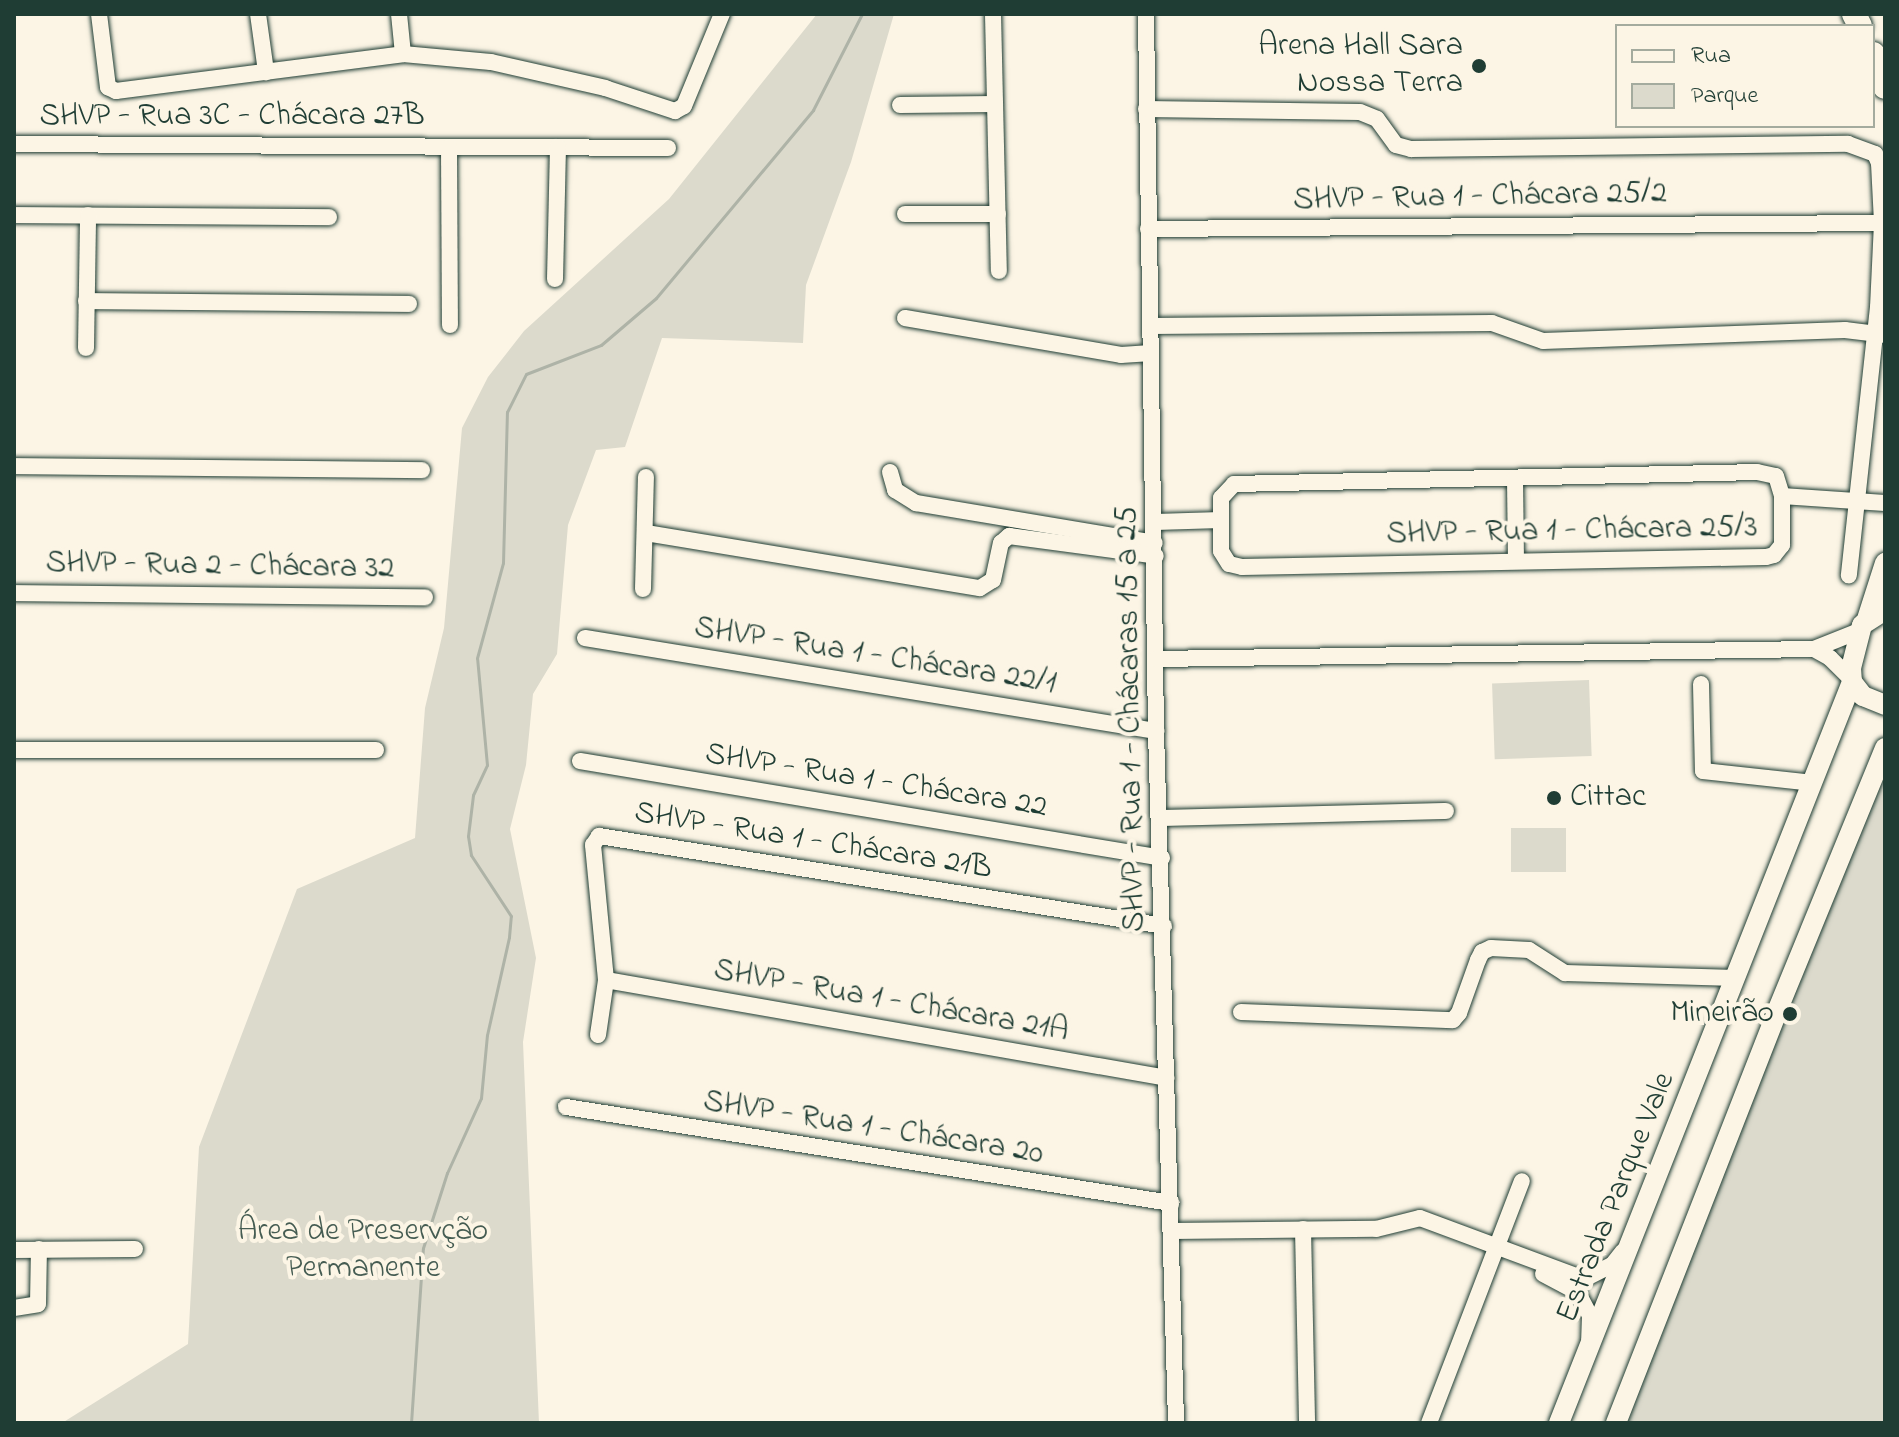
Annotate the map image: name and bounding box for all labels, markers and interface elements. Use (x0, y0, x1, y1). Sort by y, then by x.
legend (1615, 24, 1875, 128)
place label: Arena Hall Sara Nossa Terra (1258, 29, 1463, 104)
text: Rua (1691, 39, 1731, 74)
marker: Arena Hall Sara Nossa Terra (1470, 57, 1488, 75)
text: Parque (1691, 79, 1758, 114)
street label: SHVP - Rua 3C - Chácara 27B (39, 98, 425, 136)
street label: SHVP - Rua 1 - Chácara 25/2 (1293, 176, 1667, 220)
street label: SHVP - Rua 1 - Chácaras 15 a 25 (1109, 506, 1155, 932)
street label: SHVP - Rua 1 - Chácara 25/3 (1386, 510, 1758, 554)
street label: SHVP - Rua 2 - Chácara 32 (45, 545, 395, 589)
street label: SHVP - Rua 1 - Chácara 22/1 (691, 609, 1059, 705)
street label: SHVP - Rua 1 - Chácara 22 (702, 736, 1050, 828)
place label: Cittac (1570, 779, 1646, 817)
marker: Cittac (1545, 789, 1563, 807)
street label: SHVP - Rua 1 - Chácara 21B (632, 795, 994, 889)
street label: SHVP - Rua 1 - Chácara 21A (711, 952, 1071, 1052)
place label: Mineirão (1670, 995, 1774, 1033)
marker: Mineirão (1781, 1005, 1799, 1023)
street label: Estrada Parque Vale (1549, 1067, 1685, 1329)
street label: SHVP - Rua 1 - Chácara 20 (700, 1083, 1046, 1175)
park label: Área de Preservção Permanente (238, 1214, 488, 1289)

